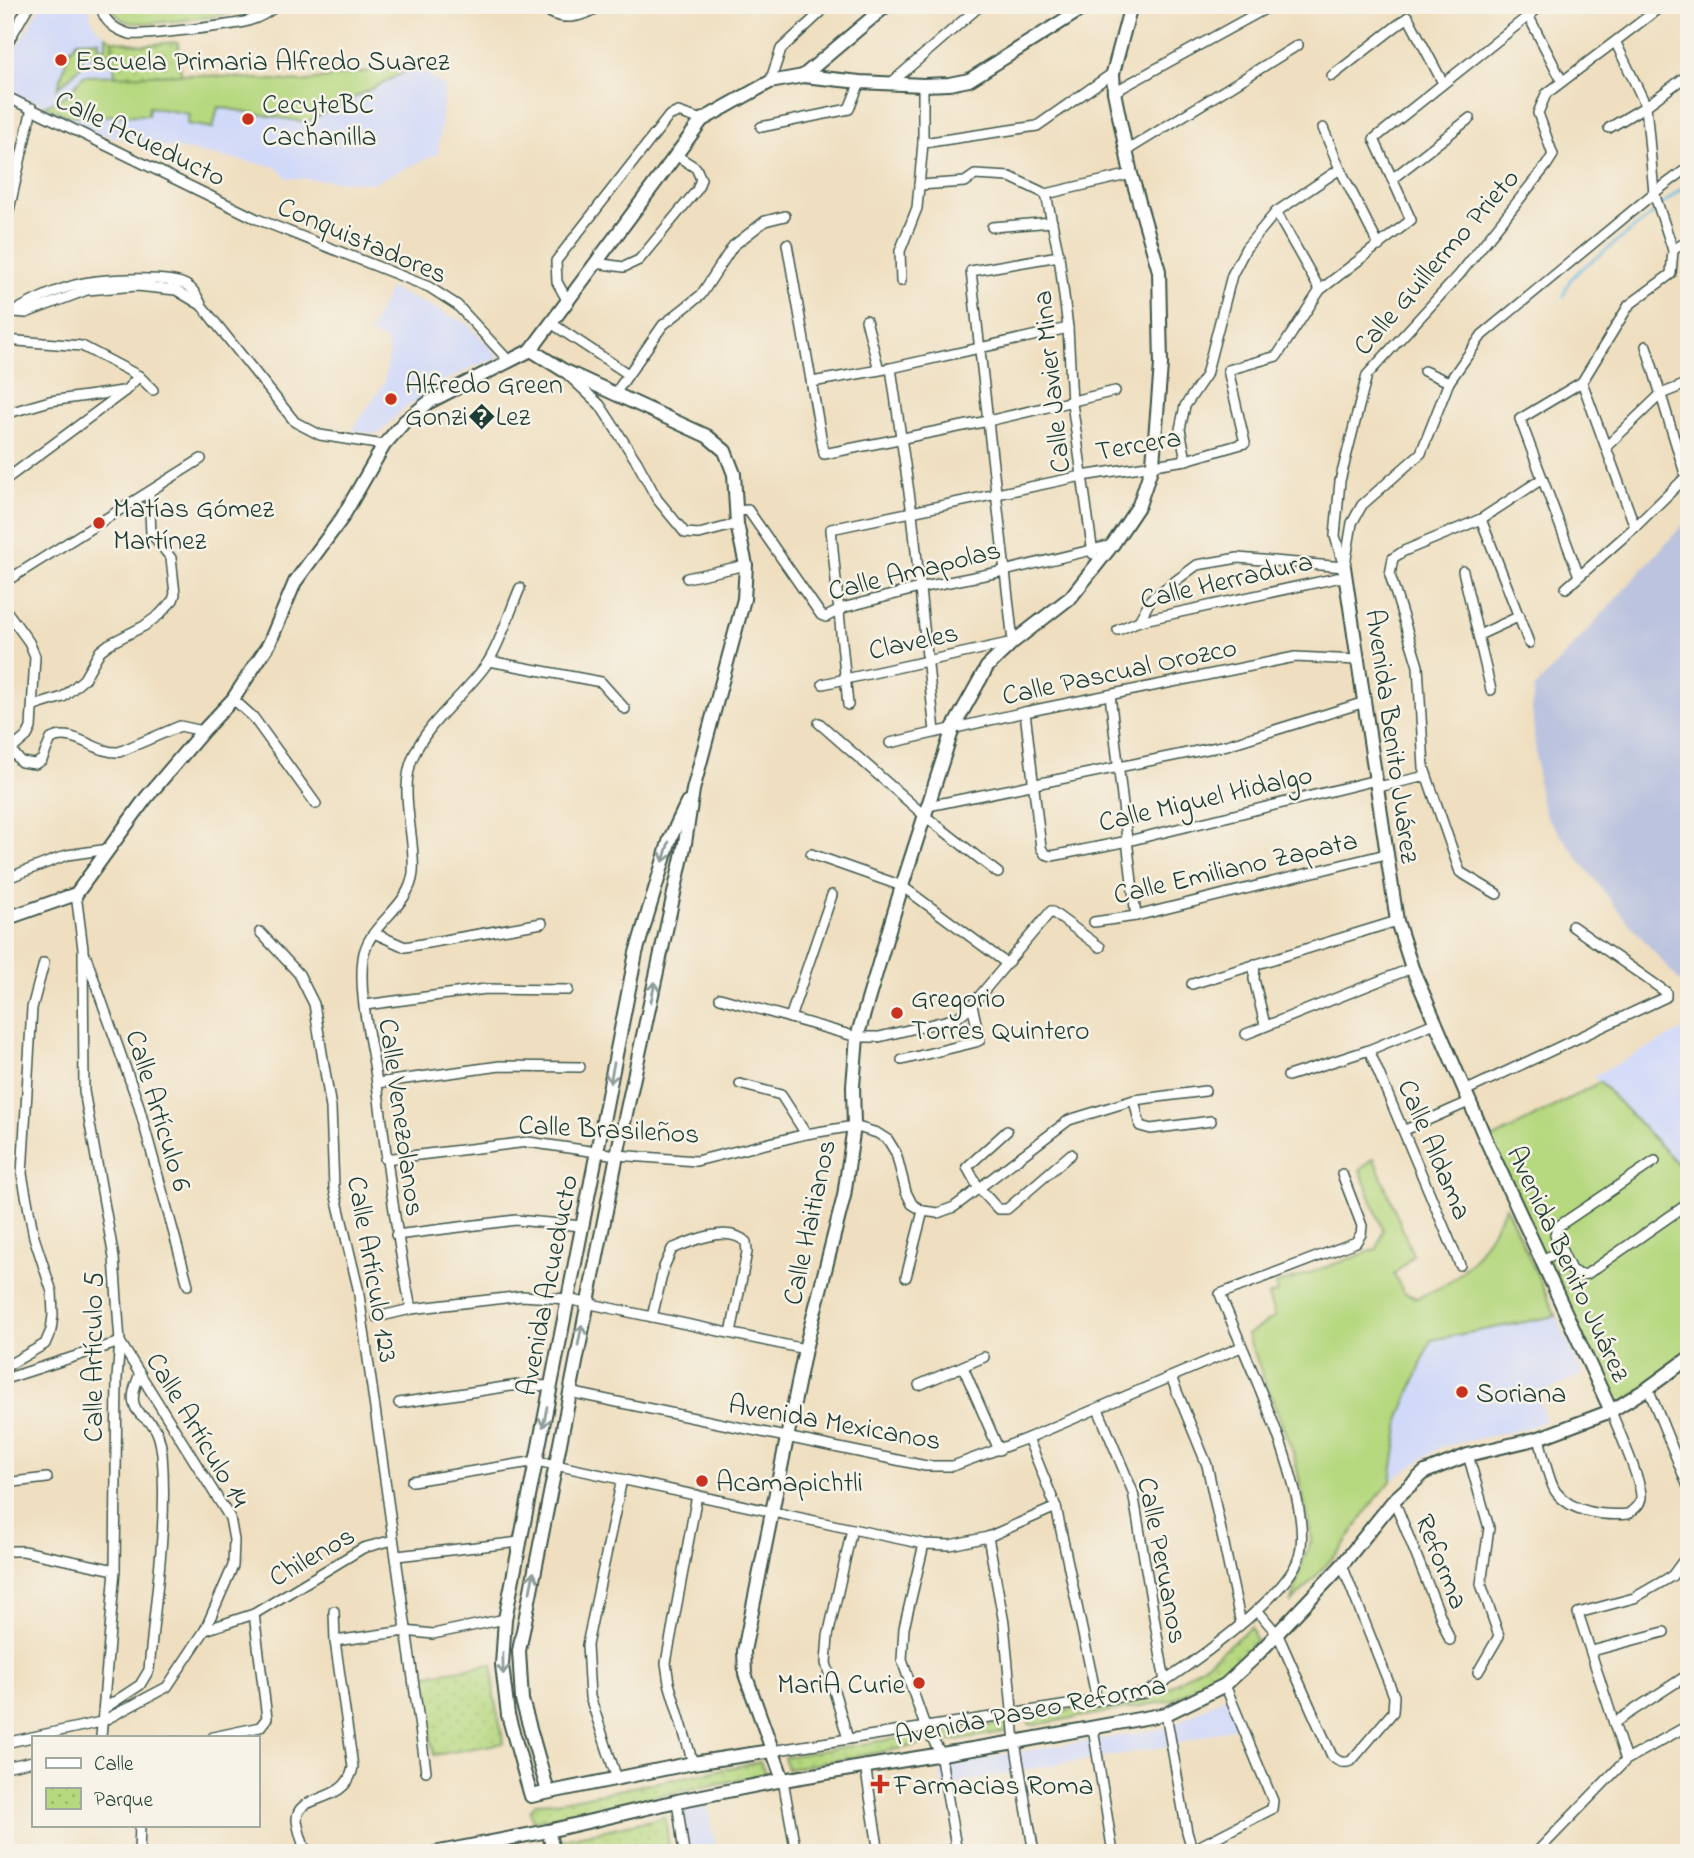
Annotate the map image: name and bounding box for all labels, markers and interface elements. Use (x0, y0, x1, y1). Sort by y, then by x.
place label: Escuela Primaria Alfredo Suarez (75, 43, 450, 84)
marker: Escuela Primaria Alfredo Suarez (53, 52, 69, 68)
street label: Calle Acueducto (47, 81, 232, 199)
place label: CecyteBC Cachanilla (262, 86, 377, 159)
marker: CecyteBC Cachanilla (240, 111, 256, 127)
street label: Calle Guillermo Prieto (1345, 161, 1531, 366)
street label: Conquistadores (270, 188, 453, 296)
street label: Calle Javier Mina (1024, 288, 1083, 475)
place label: Alfredo Green Gonzi�Lez (405, 366, 563, 439)
marker: Alfredo Green Gonzi�Lez (383, 391, 399, 407)
street label: Tercera (1093, 419, 1185, 474)
place label: Matías Gómez Martínez (113, 490, 274, 563)
marker: Matías Gómez Martínez (91, 515, 107, 531)
street label: Calle Amapolas (824, 531, 1005, 614)
street label: Calle Herradura (1136, 543, 1317, 622)
street label: Avenida Benito Juárez (1352, 607, 1429, 866)
street label: Claveles (865, 614, 962, 673)
street label: Calle Pascual Orozco (999, 629, 1241, 718)
street label: Calle Miguel Hidalgo (1095, 756, 1317, 845)
street label: Calle Emiliano Zapata (1110, 821, 1362, 917)
one-way arrow (658, 841, 671, 863)
place label: Gregorio Torres Quintero (911, 980, 1090, 1053)
one-way arrow (646, 981, 660, 1004)
marker: Gregorio Torres Quintero (889, 1005, 905, 1021)
street label: Calle Venezolanos (365, 1016, 434, 1219)
street label: Calle Artículo 6 (113, 1025, 201, 1197)
one-way arrow (605, 1061, 619, 1084)
street label: Calle Aldama (1385, 1074, 1481, 1227)
street label: Calle Brasileños (517, 1106, 700, 1157)
street label: Calle Haitianos (774, 1136, 849, 1309)
street label: Avenida Benito Juárez (1494, 1140, 1640, 1389)
street label: Avenida Acueducto (508, 1172, 591, 1400)
street label: Calle Artículo 123 (334, 1173, 407, 1366)
street label: Calle Artículo 5 (75, 1272, 116, 1442)
one-way arrow (574, 1324, 588, 1347)
street label: Calle Artículo 14 (133, 1345, 259, 1517)
place label: Soriana (1476, 1375, 1566, 1416)
marker: Soriana (1454, 1384, 1470, 1400)
street label: Avenida Mexicanos (725, 1386, 944, 1463)
one-way arrow (538, 1405, 551, 1428)
place label: Acamapichtli (716, 1464, 863, 1505)
marker: Acamapichtli (694, 1473, 710, 1489)
street label: Calle Peruanos (1124, 1474, 1197, 1647)
street label: Reforma (1402, 1509, 1477, 1616)
street label: Chilenos (262, 1517, 364, 1599)
one-way arrow (526, 1571, 539, 1594)
one-way arrow (497, 1653, 510, 1676)
place label: MariA Curie (777, 1666, 905, 1707)
street label: Avenida Paseo Reforma (891, 1666, 1170, 1759)
marker: MariA Curie (911, 1675, 927, 1691)
legend (32, 1736, 259, 1826)
text: Calle (94, 1750, 134, 1780)
place label: Farmacias Roma (893, 1767, 1094, 1808)
marker: Farmacias Roma (872, 1776, 888, 1792)
text: Parque (94, 1786, 153, 1816)

